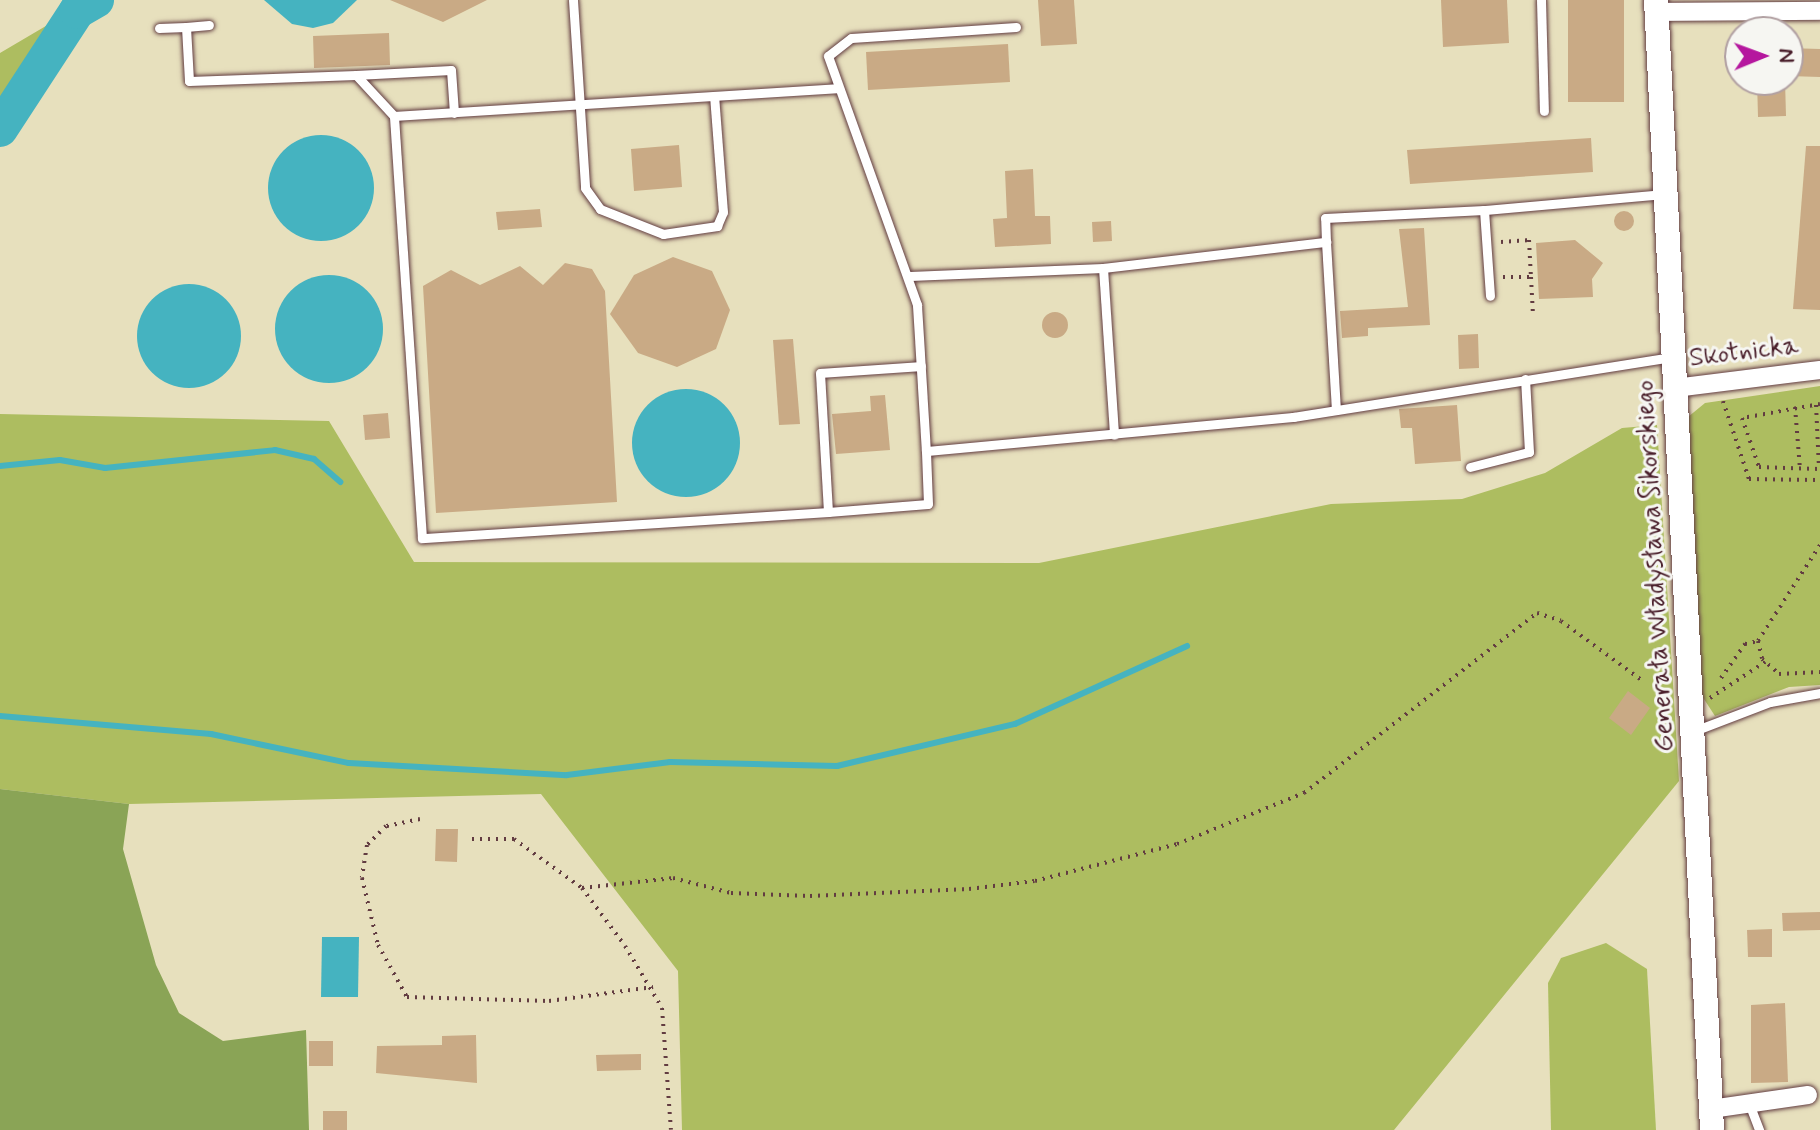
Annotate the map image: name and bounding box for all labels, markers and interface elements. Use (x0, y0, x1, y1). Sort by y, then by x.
north arrow (1724, 16, 1804, 96)
text: N (1772, 48, 1800, 63)
street label: Skotnicka (1688, 331, 1800, 375)
street label: Generała Władysława Sikorskiego (1630, 376, 1682, 756)

